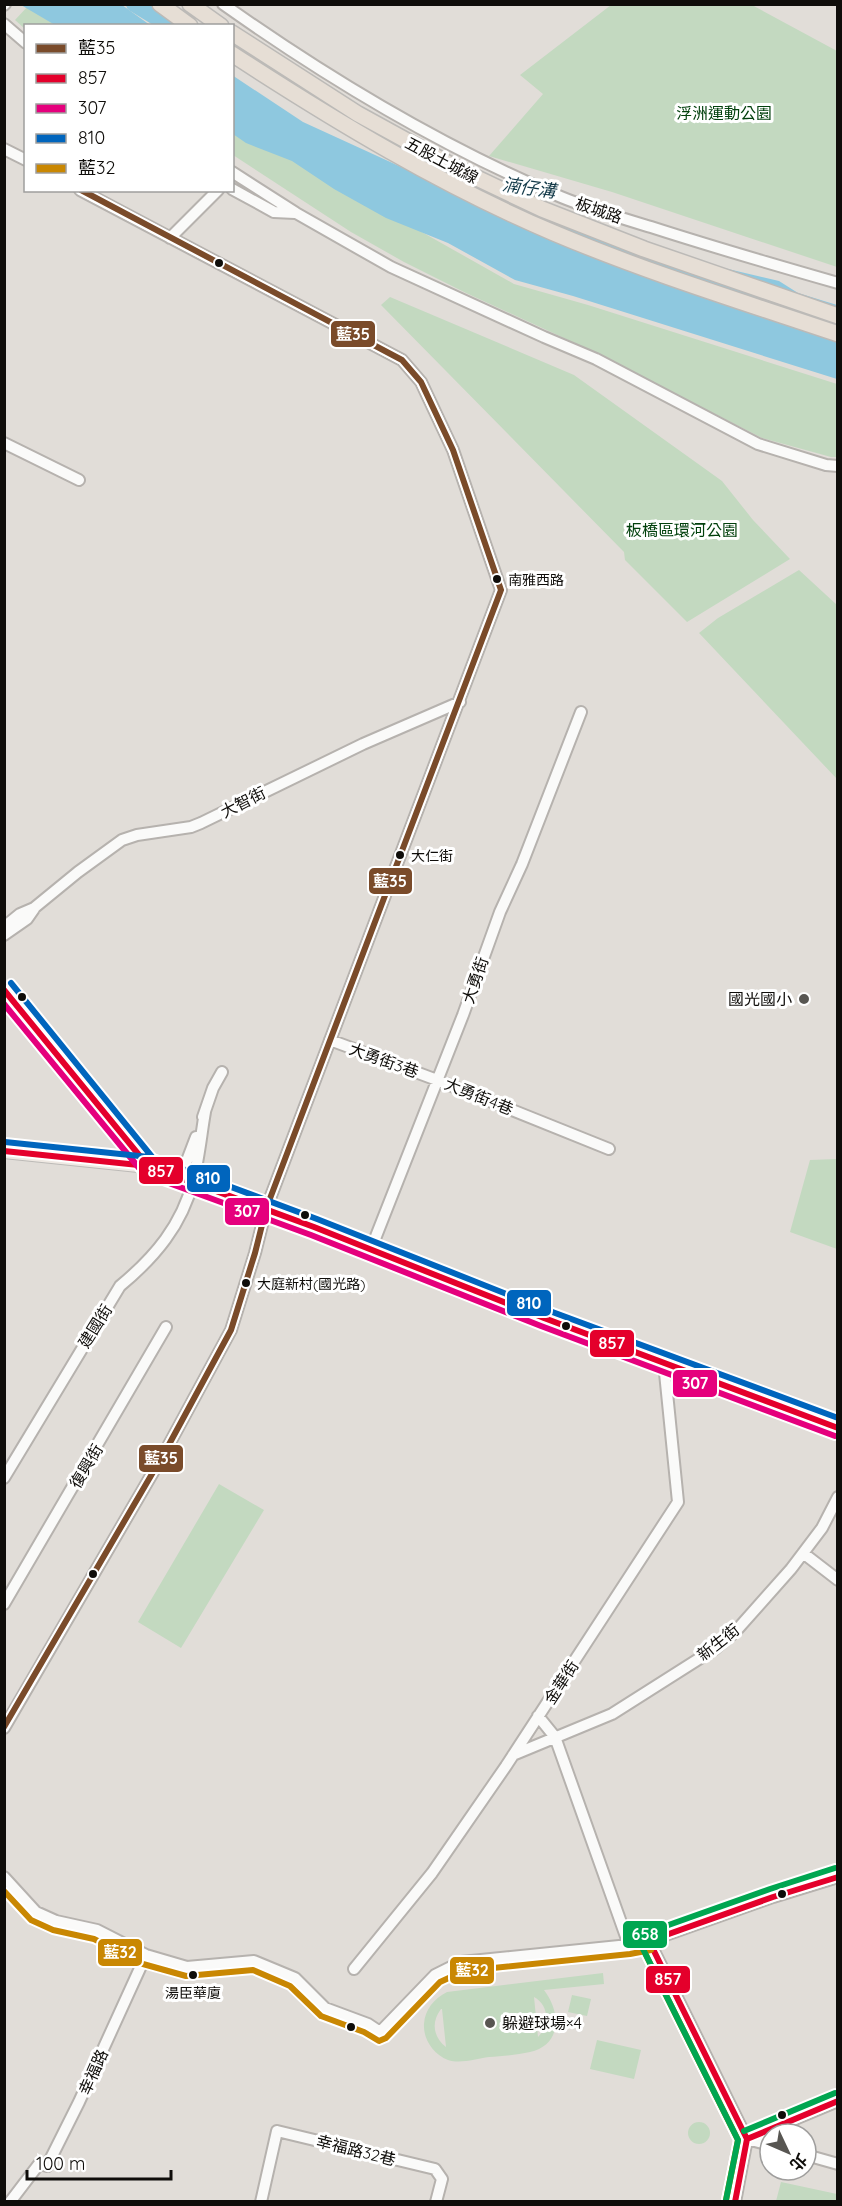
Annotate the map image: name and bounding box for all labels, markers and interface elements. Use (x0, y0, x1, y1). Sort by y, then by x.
legend (24, 24, 234, 192)
text: 藍35 (78, 36, 115, 59)
text: 857 (78, 66, 107, 89)
text: 307 (78, 96, 106, 119)
park label: 浮洲運動公園 (676, 103, 772, 123)
text: 810 (78, 126, 105, 149)
street label: 五股土城線 (402, 132, 482, 188)
text: 藍32 (78, 156, 115, 179)
water label: 湳仔溝 (501, 172, 560, 203)
street label: 板城路 (573, 193, 625, 227)
unlabelled marker (213, 257, 225, 269)
line badge: 藍35 (330, 320, 376, 348)
text: 藍35 (336, 324, 370, 344)
park label: 板橋區環河公園 (626, 520, 738, 540)
place label: 南雅西路 (508, 571, 564, 589)
marker: 南雅西路 (491, 573, 503, 585)
street label: 大智街 (217, 782, 269, 822)
place label: 大仁街 (411, 847, 453, 865)
marker: 大仁街 (394, 849, 406, 861)
line badge: 藍35 (368, 867, 413, 895)
text: 藍35 (373, 871, 407, 891)
street label: 大勇街 (458, 954, 492, 1006)
place label: 國光國小 (728, 989, 792, 1009)
unlabelled marker (16, 991, 28, 1003)
marker: 國光國小 (797, 992, 811, 1006)
street label: 大勇街3巷 (347, 1038, 421, 1082)
street label: 大勇街4巷 (442, 1073, 516, 1119)
line badge: 857 (138, 1156, 184, 1185)
text: 857 (148, 1161, 175, 1181)
line badge: 810 (186, 1164, 231, 1193)
text: 810 (196, 1168, 221, 1188)
line badge: 307 (224, 1197, 270, 1226)
text: 307 (234, 1201, 260, 1221)
unlabelled marker (299, 1209, 311, 1221)
place label: 大庭新村(國光路) (257, 1275, 365, 1293)
marker: 大庭新村(國光路) (240, 1277, 252, 1289)
line badge: 810 (506, 1289, 552, 1317)
text: 810 (517, 1293, 542, 1313)
street label: 建國街 (74, 1300, 116, 1352)
unlabelled marker (560, 1320, 572, 1332)
line badge: 857 (589, 1329, 635, 1358)
text: 857 (599, 1333, 626, 1353)
line badge: 307 (672, 1369, 718, 1398)
text: 307 (682, 1373, 708, 1393)
street label: 復興街 (65, 1440, 107, 1492)
line badge: 藍35 (138, 1444, 184, 1473)
text: 藍35 (144, 1448, 178, 1468)
unlabelled marker (87, 1568, 99, 1580)
street label: 新生街 (693, 1619, 743, 1665)
street label: 金華街 (540, 1656, 582, 1708)
unlabelled marker (776, 1888, 788, 1900)
line badge: 658 (622, 1920, 668, 1949)
text: 658 (632, 1924, 659, 1944)
line badge: 藍32 (97, 1938, 143, 1967)
text: 藍32 (103, 1942, 137, 1962)
line badge: 藍32 (449, 1956, 495, 1985)
text: 藍32 (455, 1960, 489, 1980)
line badge: 857 (645, 1965, 691, 1994)
marker: 湯臣華廈 (187, 1969, 199, 1981)
text: 857 (655, 1969, 682, 1989)
place label: 湯臣華廈 (165, 1984, 221, 2002)
place label: 躲避球場×4 (502, 2013, 582, 2033)
marker: 躲避球場×4 (483, 2016, 497, 2030)
unlabelled marker (345, 2021, 357, 2033)
street label: 幸福路 (74, 2046, 112, 2098)
unlabelled marker (776, 2109, 788, 2121)
north arrow (758, 2122, 818, 2182)
street label: 幸福路32巷 (314, 2130, 398, 2170)
scale bar (27, 2143, 171, 2181)
text: 北 (786, 2150, 812, 2175)
text: 100 m (36, 2152, 85, 2175)

